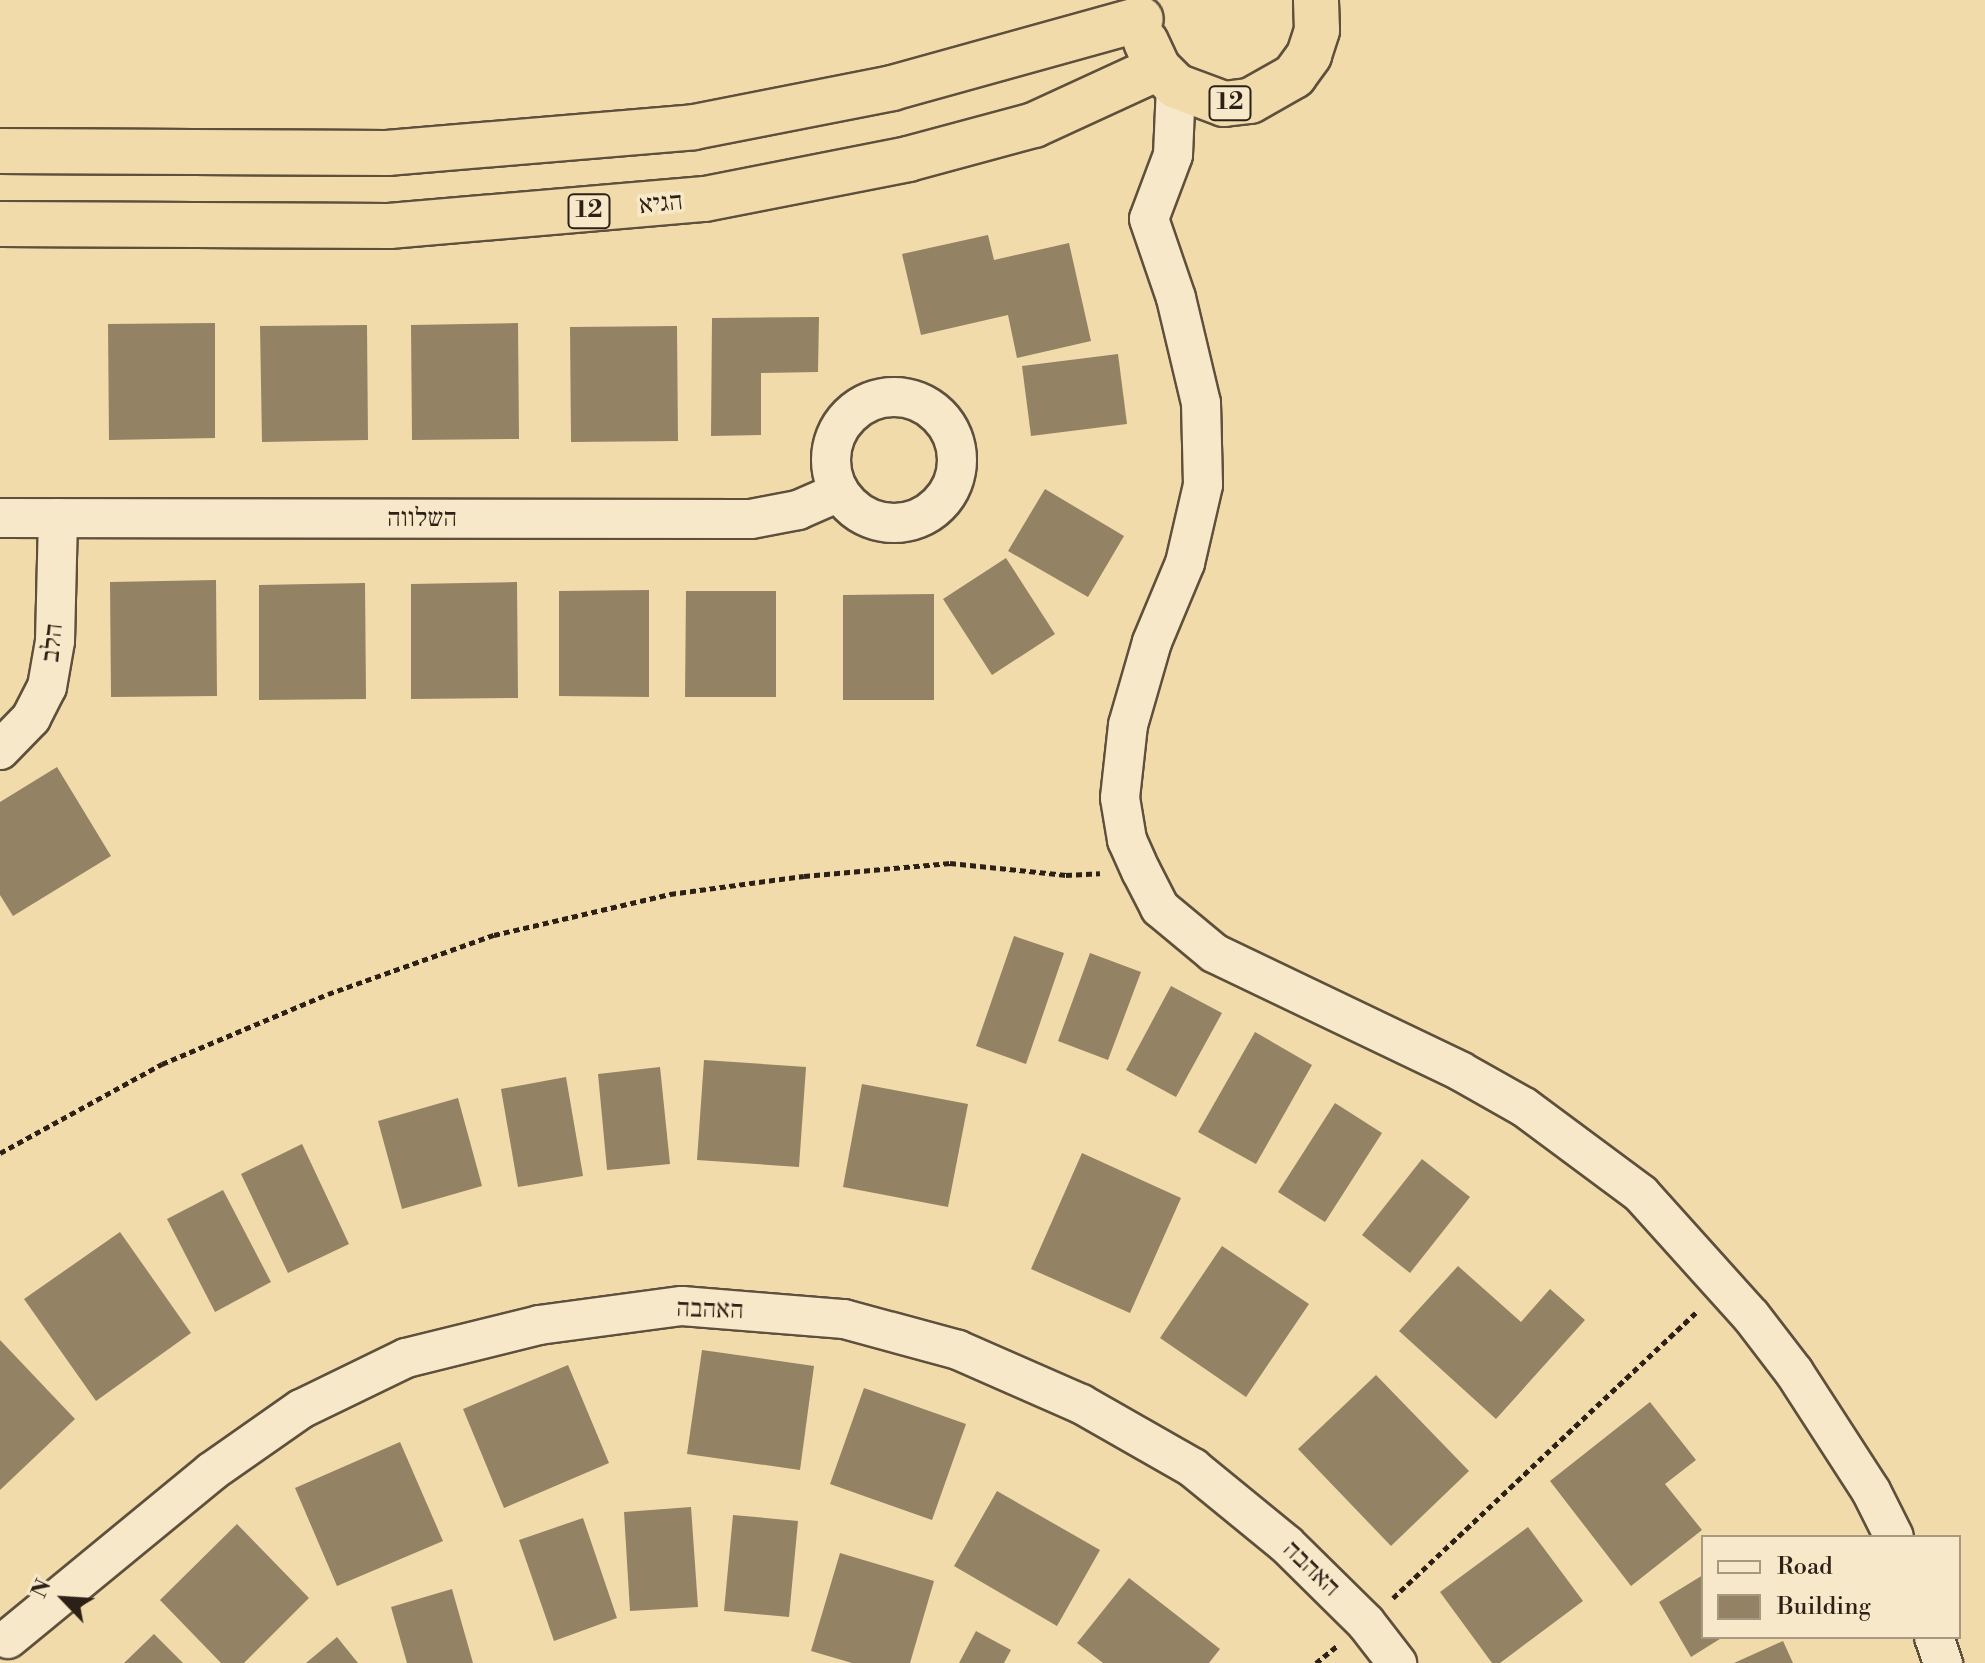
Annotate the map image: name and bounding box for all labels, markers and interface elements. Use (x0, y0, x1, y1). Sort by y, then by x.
road number: 12 (1208, 83, 1252, 123)
street label: הגיא (638, 186, 684, 222)
road number: 12 (567, 191, 611, 231)
street label: השלווה (387, 503, 457, 535)
street label: הלב (35, 622, 71, 664)
street label: האהבה (676, 1293, 744, 1327)
street label: האהבה (1276, 1534, 1346, 1604)
legend (1701, 1535, 1961, 1639)
text: Road (1777, 1552, 1833, 1582)
north arrow (24, 1559, 104, 1639)
text: N (26, 1575, 58, 1602)
text: Building (1777, 1592, 1871, 1622)

